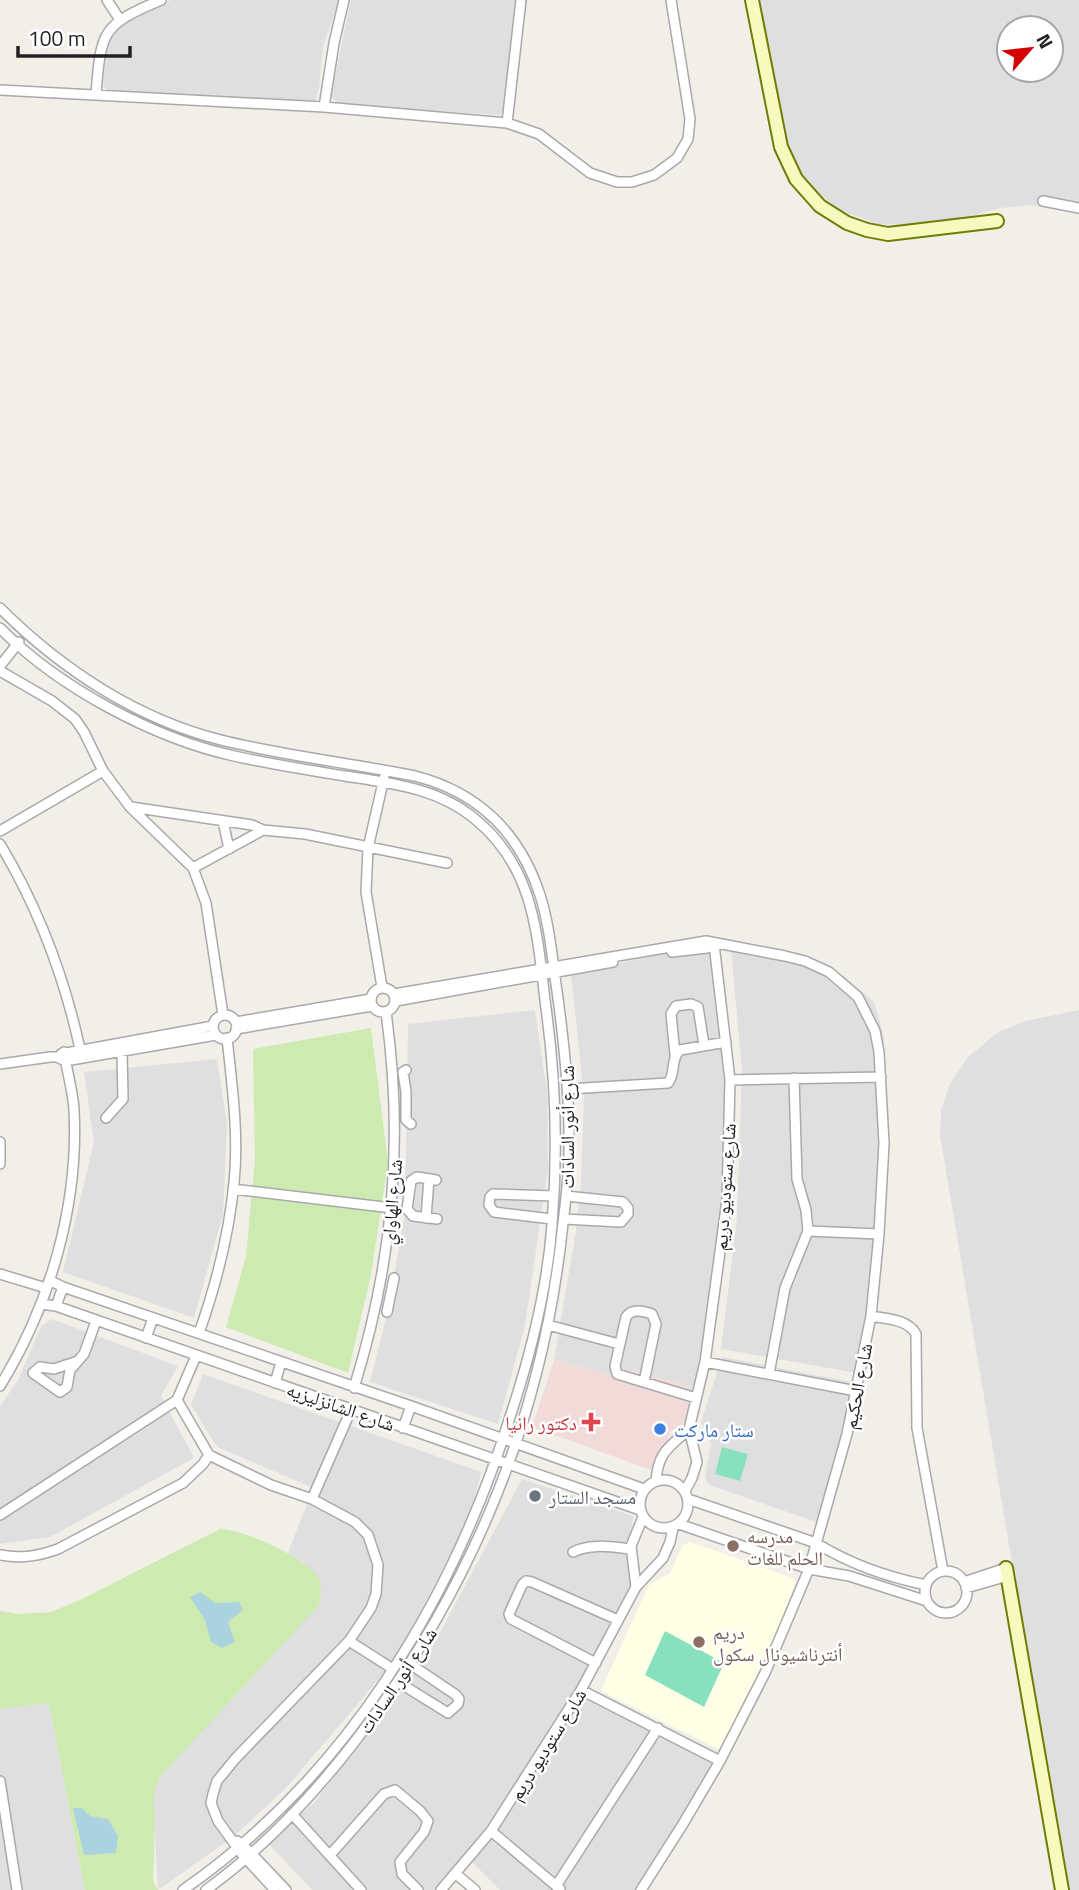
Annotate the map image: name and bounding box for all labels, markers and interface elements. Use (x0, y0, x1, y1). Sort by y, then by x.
scale bar (18, 14, 130, 58)
north arrow (995, 14, 1065, 84)
text: 100 m (28, 22, 85, 54)
text: N (1030, 28, 1061, 53)
street label: شارع أنور السادات (552, 1065, 581, 1189)
street label: شارع ستوديو دريم (705, 1122, 743, 1252)
street label: شارع الهاواي (373, 1158, 411, 1246)
street label: شارع الحكيم (834, 1340, 880, 1432)
street label: شارع الشانزليزيه (283, 1374, 399, 1438)
place label: دكتور رانيا (505, 1408, 577, 1437)
marker: دكتور رانيا (583, 1414, 599, 1430)
place label: ستار ماركت (674, 1415, 754, 1444)
marker: ستار ماركت (652, 1421, 668, 1437)
place label: مسجد الستار (548, 1482, 636, 1511)
marker: مسجد الستار (527, 1488, 543, 1504)
place label: مدرسه الحلم للغات (747, 1521, 823, 1572)
marker: مدرسه الحلم للغات (725, 1538, 741, 1554)
place label: دريم أنترناشيونال سكول (713, 1617, 842, 1668)
street label: شارع أنور السادات (350, 1621, 444, 1739)
marker: دريم أنترناشيونال سكول (691, 1634, 707, 1650)
street label: شارع ستوديو دريم (501, 1682, 593, 1806)

